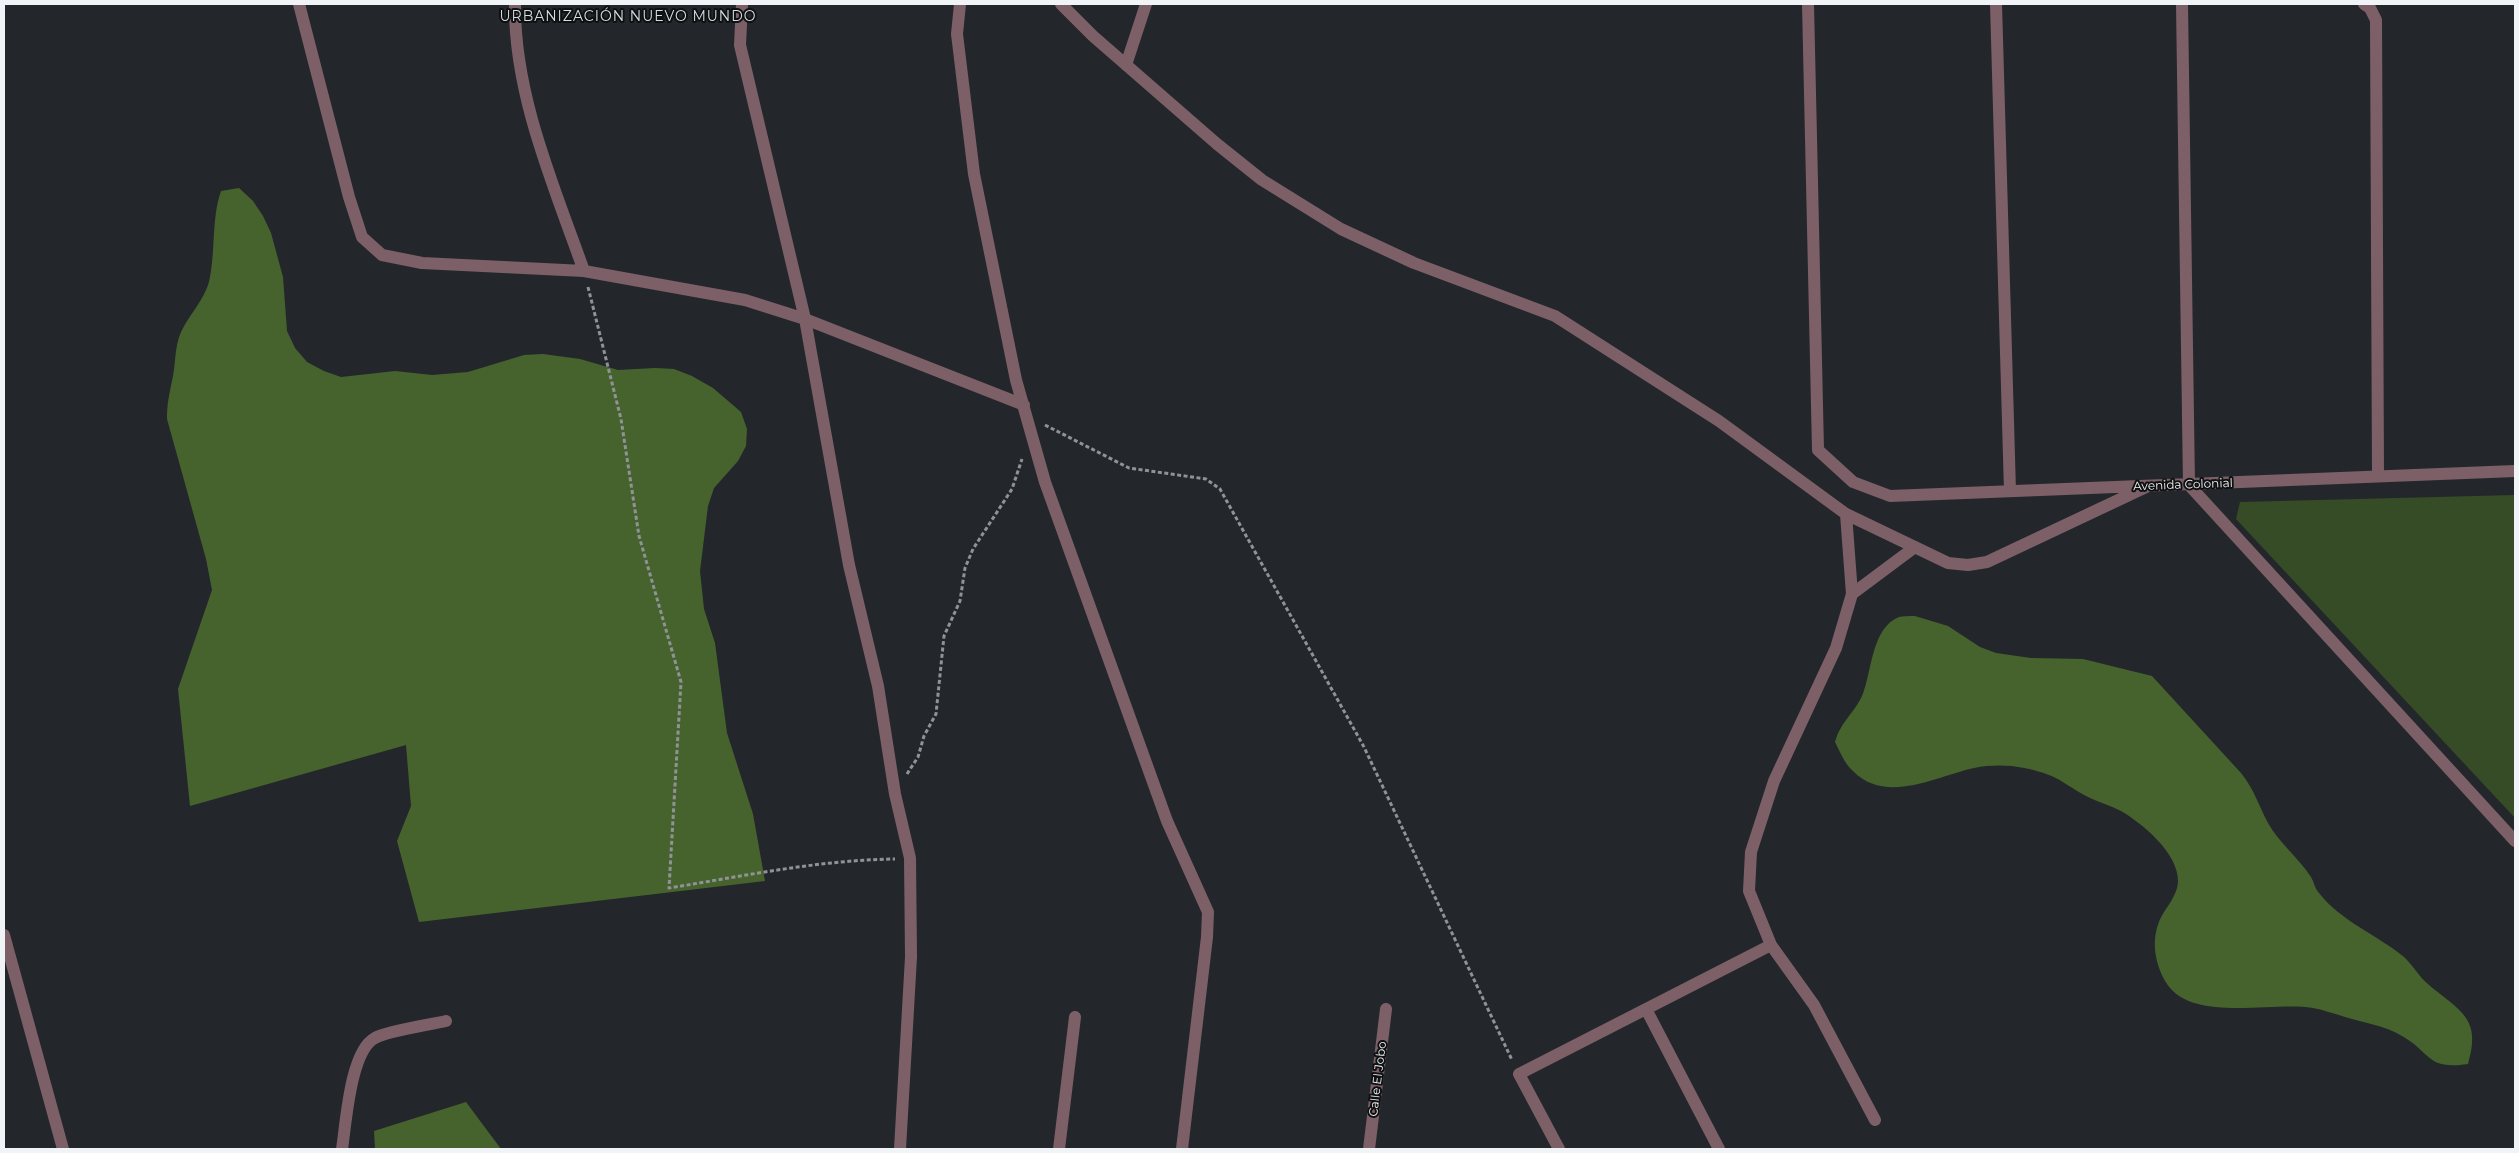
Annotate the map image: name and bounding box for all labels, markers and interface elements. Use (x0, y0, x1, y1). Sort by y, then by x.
district label: URBANIZACIÓN NUEVO MUNDO (496, 9, 760, 25)
street label: Avenida Colonial (2133, 476, 2233, 494)
street label: Calle El Jobo (1366, 1040, 1390, 1118)

